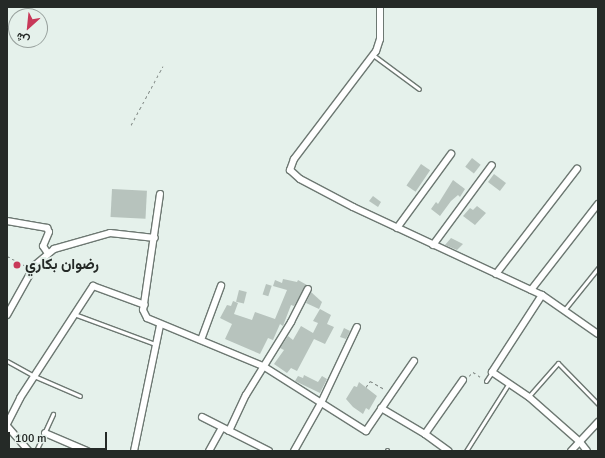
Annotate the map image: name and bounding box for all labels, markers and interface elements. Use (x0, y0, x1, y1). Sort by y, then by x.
north arrow (8, 8, 48, 48)
text: ش (14, 29, 32, 47)
place label: رضوان بكاري (25, 256, 99, 274)
marker: رضوان بكاري (12, 260, 22, 270)
scale bar (10, 424, 109, 450)
text: 100 m (15, 431, 47, 446)

